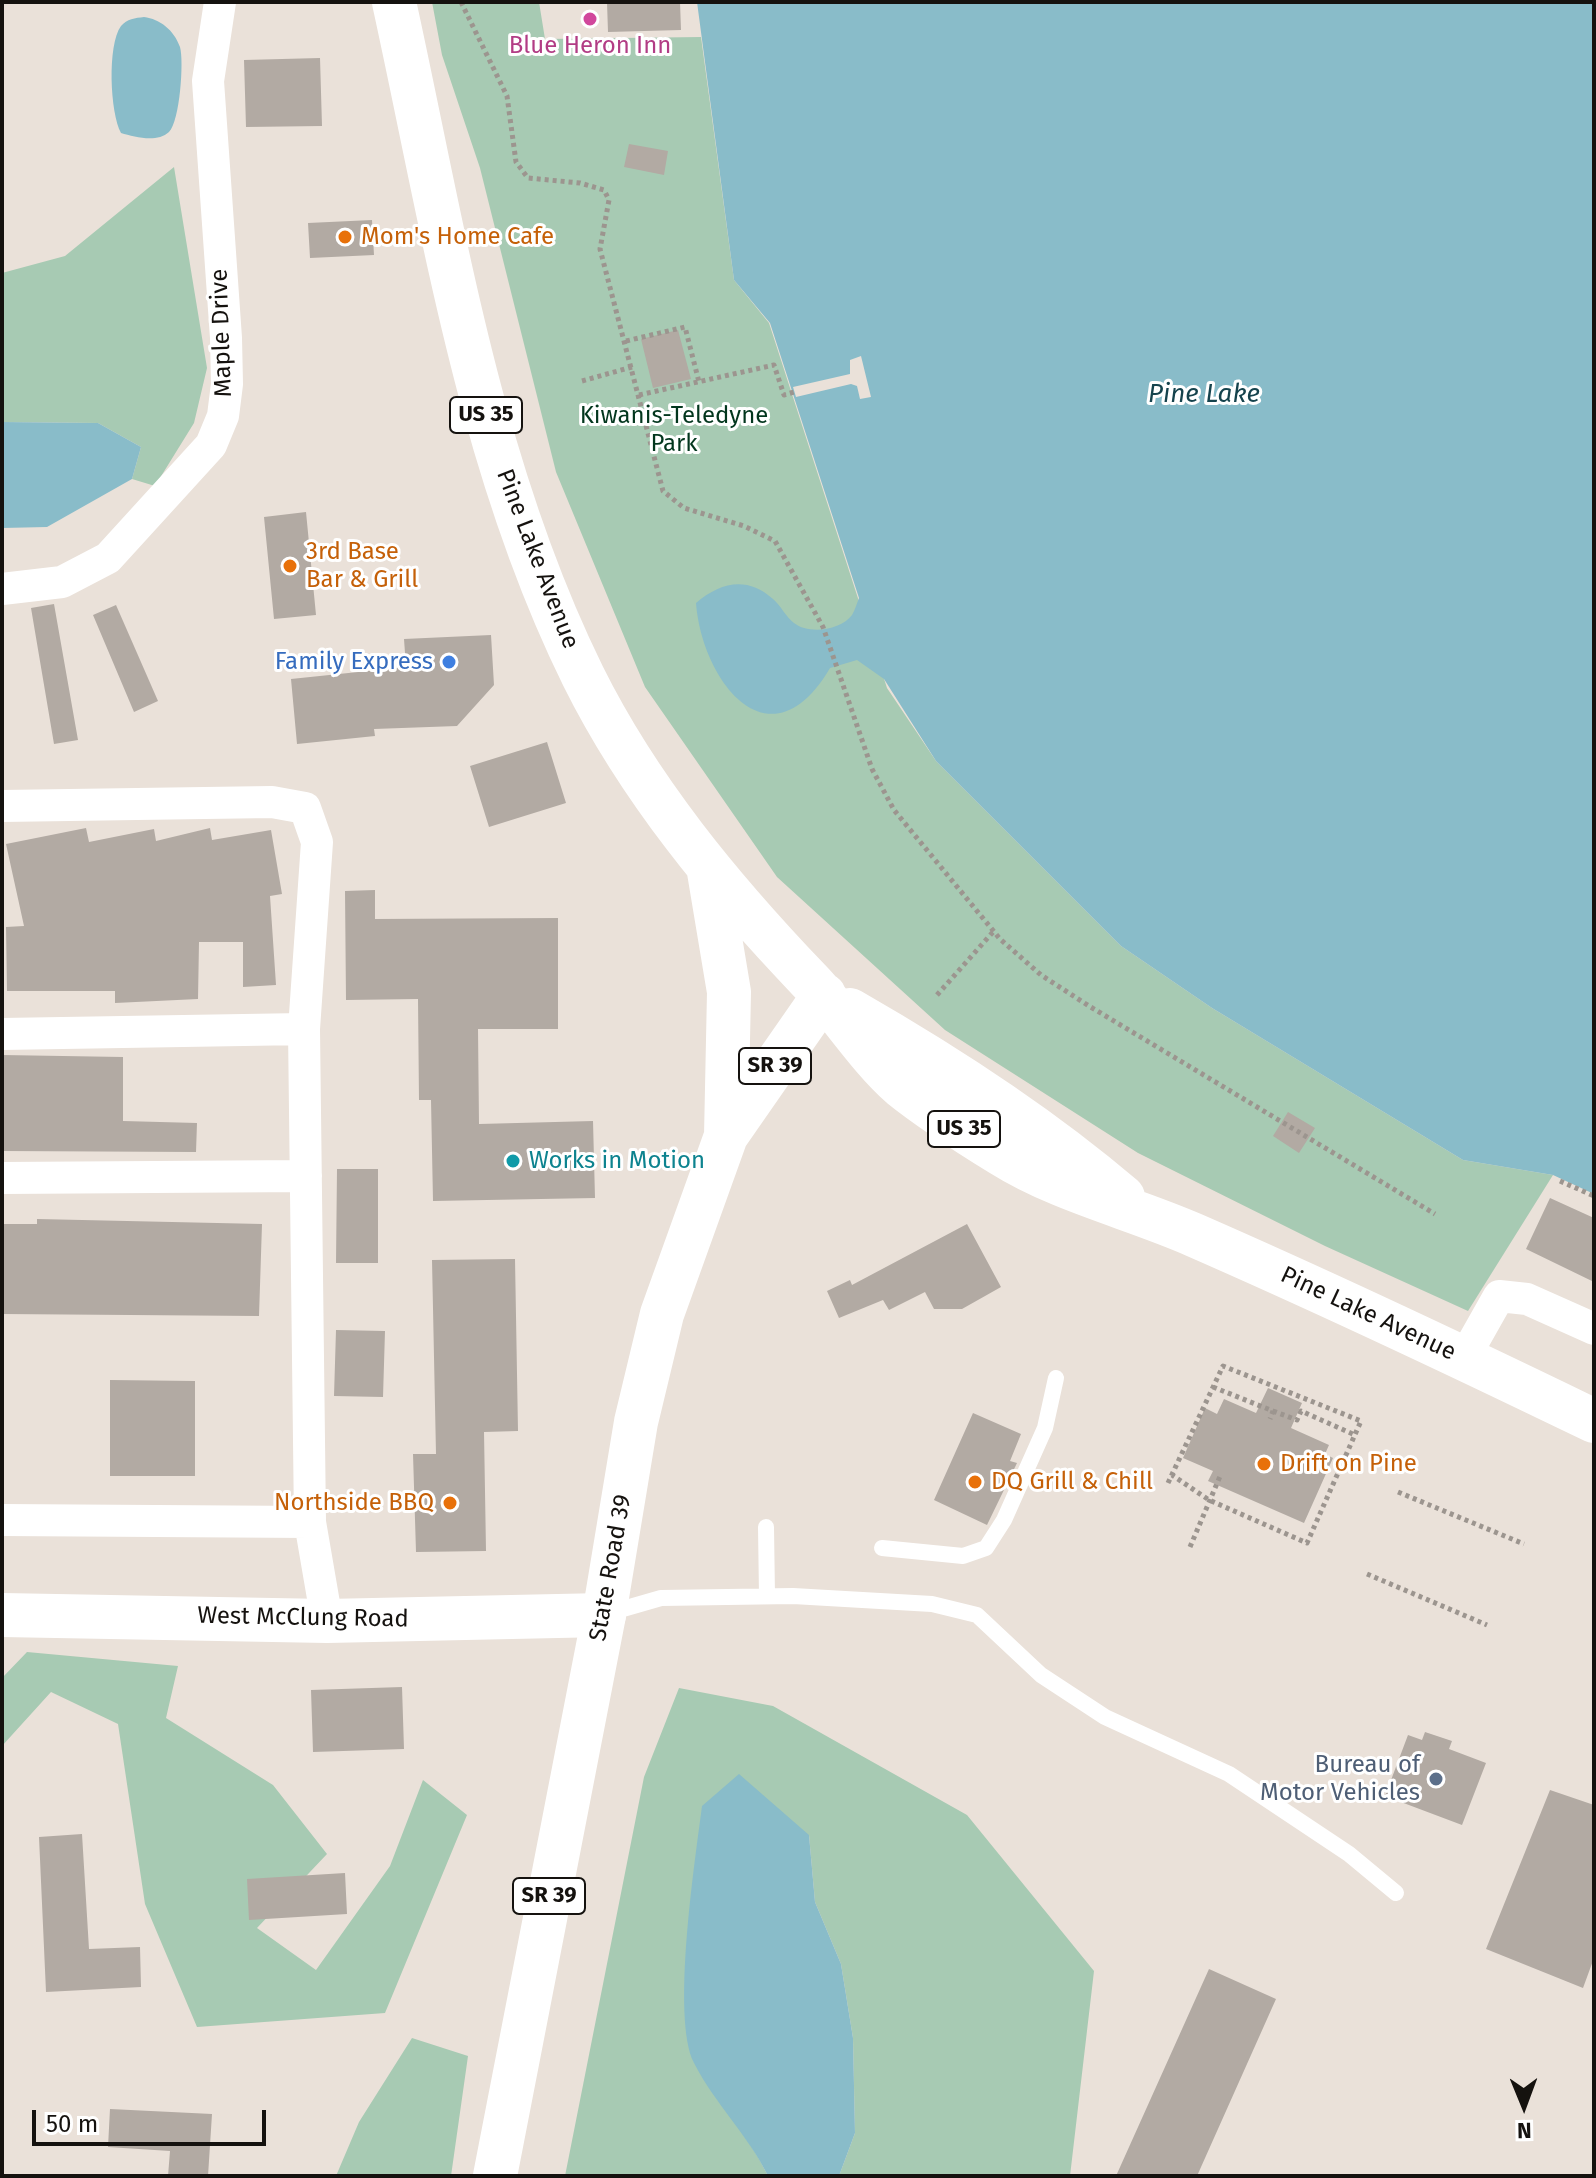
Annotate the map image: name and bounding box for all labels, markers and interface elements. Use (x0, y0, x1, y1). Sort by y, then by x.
marker: Blue Heron Inn (581, 10, 599, 28)
place label: Blue Heron Inn (509, 32, 671, 60)
place label: Mom's Home Cafe (361, 223, 554, 251)
marker: Mom's Home Cafe (336, 228, 354, 246)
street label: Maple Drive (205, 268, 239, 398)
water label: Pine Lake (1148, 379, 1260, 411)
road number: US 35 (450, 397, 522, 433)
park label: Kiwanis-Teledyne Park (580, 402, 768, 458)
street label: Pine Lake Avenue (489, 465, 585, 653)
place label: 3rd Base Bar & Grill (306, 538, 418, 594)
marker: 3rd Base Bar & Grill (281, 557, 299, 575)
place label: Family Express (275, 648, 433, 676)
marker: Family Express (440, 653, 458, 671)
road number: SR 39 (739, 1048, 811, 1084)
road number: US 35 (928, 1111, 1000, 1147)
place label: Works in Motion (529, 1147, 705, 1175)
marker: Works in Motion (504, 1152, 522, 1170)
street label: Pine Lake Avenue (1276, 1261, 1460, 1367)
place label: Drift on Pine (1280, 1450, 1417, 1478)
marker: Drift on Pine (1255, 1455, 1273, 1473)
place label: DQ Grill & Chill (991, 1468, 1153, 1496)
marker: DQ Grill & Chill (966, 1473, 984, 1491)
place label: Northside BBQ (274, 1489, 434, 1517)
street label: State Road 39 (584, 1492, 638, 1644)
marker: Northside BBQ (441, 1494, 459, 1512)
street label: West McClung Road (197, 1602, 409, 1634)
place label: Bureau of Motor Vehicles (1260, 1751, 1420, 1807)
marker: Bureau of Motor Vehicles (1427, 1770, 1445, 1788)
road number: SR 39 (513, 1878, 585, 1914)
north arrow (1484, 2066, 1564, 2146)
scale bar (36, 2094, 270, 2144)
text: 50 m (46, 2110, 98, 2138)
text: N (1517, 2117, 1532, 2144)

